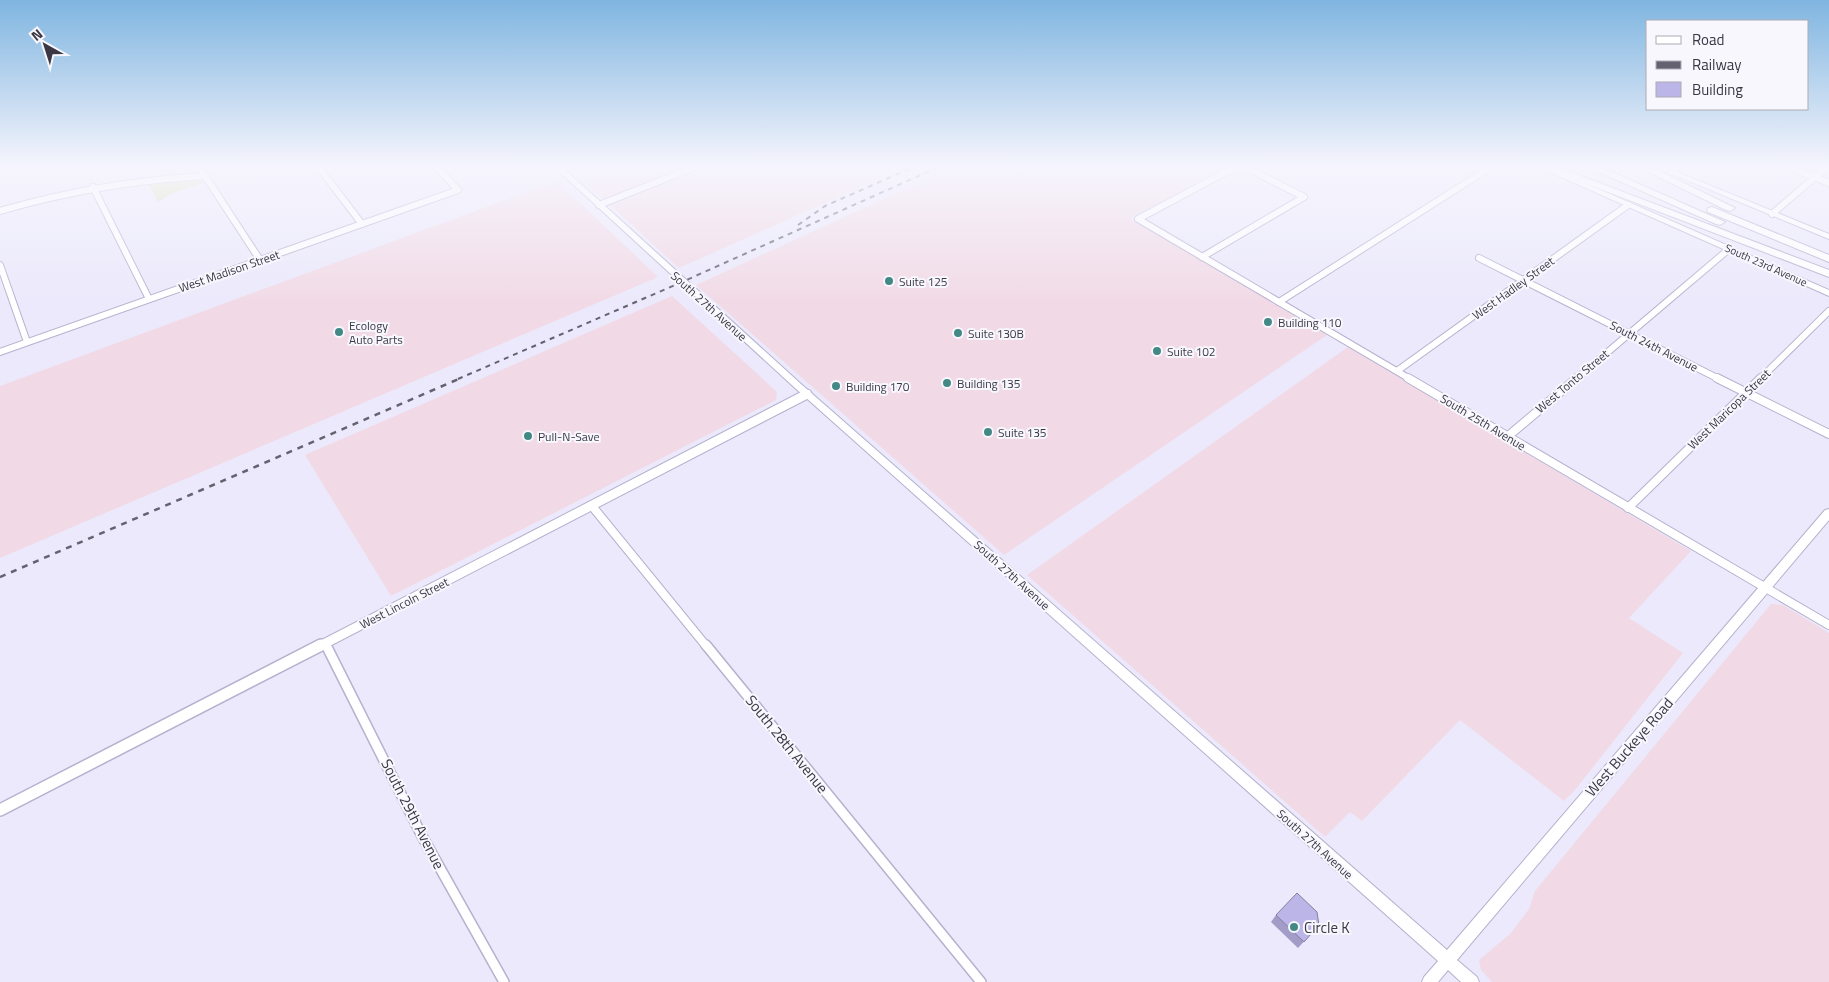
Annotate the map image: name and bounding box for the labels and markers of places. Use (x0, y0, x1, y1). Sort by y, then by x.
place label: Suite 125 (899, 272, 948, 291)
marker: Suite 125 (883, 275, 895, 287)
place label: Building 110 (1278, 313, 1342, 332)
place label: Ecology Auto Parts (349, 316, 403, 349)
marker: Building 110 (1262, 316, 1274, 328)
place label: Suite 130B (968, 324, 1024, 343)
marker: Ecology Auto Parts (333, 326, 345, 338)
marker: Suite 130B (952, 327, 964, 339)
place label: Suite 102 (1167, 342, 1216, 361)
marker: Suite 102 (1151, 345, 1163, 357)
place label: Building 135 (957, 374, 1021, 393)
place label: Building 170 (846, 377, 910, 396)
marker: Building 135 (941, 377, 953, 389)
marker: Building 170 (830, 380, 842, 392)
place label: Suite 135 (998, 423, 1047, 442)
marker: Suite 135 (982, 426, 994, 438)
place label: Pull-N-Save (538, 427, 600, 446)
marker: Pull-N-Save (522, 430, 534, 442)
place label: Circle K (1304, 916, 1350, 939)
marker: Circle K (1288, 921, 1300, 933)

